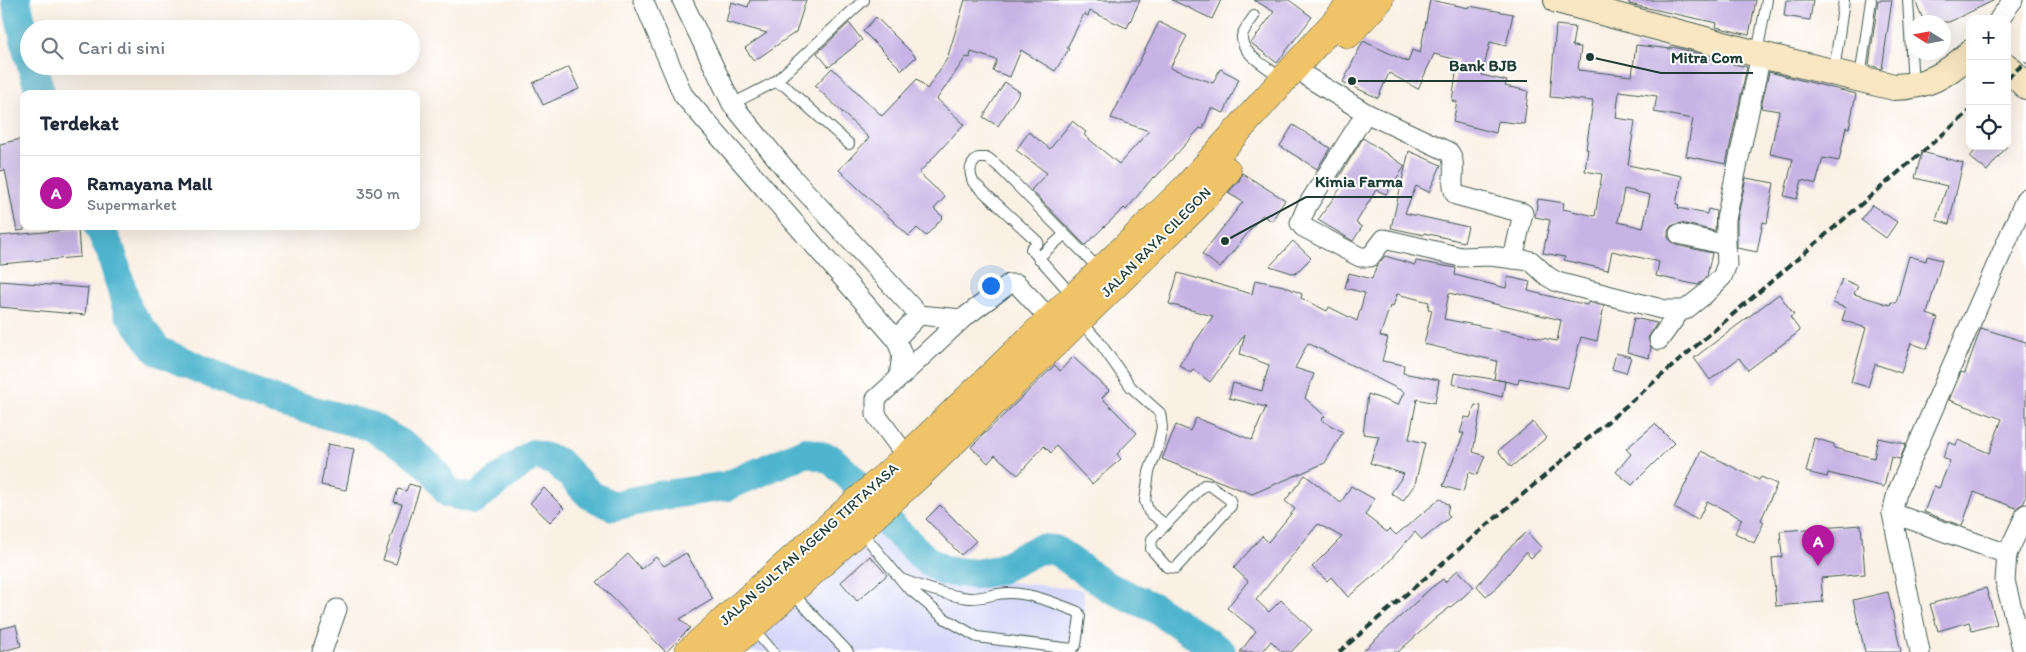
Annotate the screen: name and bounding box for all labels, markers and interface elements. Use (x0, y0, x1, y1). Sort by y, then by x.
north arrow (1906, 15, 1951, 60)
map controls (1966, 15, 2011, 150)
button: + (1966, 15, 2011, 60)
search box (20, 20, 420, 75)
icon: search (38, 34, 66, 62)
text: Cari di sini (78, 36, 165, 59)
callout: Mitra Com (1661, 42, 1753, 73)
text: Mitra Com (1671, 48, 1744, 67)
callout: Bank BJB (1440, 50, 1527, 81)
text: Bank BJB (1449, 56, 1518, 75)
button: − (1966, 60, 2011, 105)
button: locate (1966, 105, 2011, 150)
text: Terdekat (40, 110, 119, 135)
callout: Kimia Farma (1306, 166, 1412, 197)
text: Ramayana Mall (87, 172, 212, 195)
text: Kimia Farma (1315, 172, 1403, 191)
street label: JALAN RAYA CILEGON (1097, 183, 1215, 301)
text: A (51, 184, 61, 203)
text: 350 m (356, 184, 400, 203)
text: Supermarket (87, 195, 177, 214)
your location (978, 273, 1004, 299)
street label: JALAN SULTAN AGENG TIRTAYASA (716, 459, 902, 629)
pin: A (1802, 525, 1834, 566)

